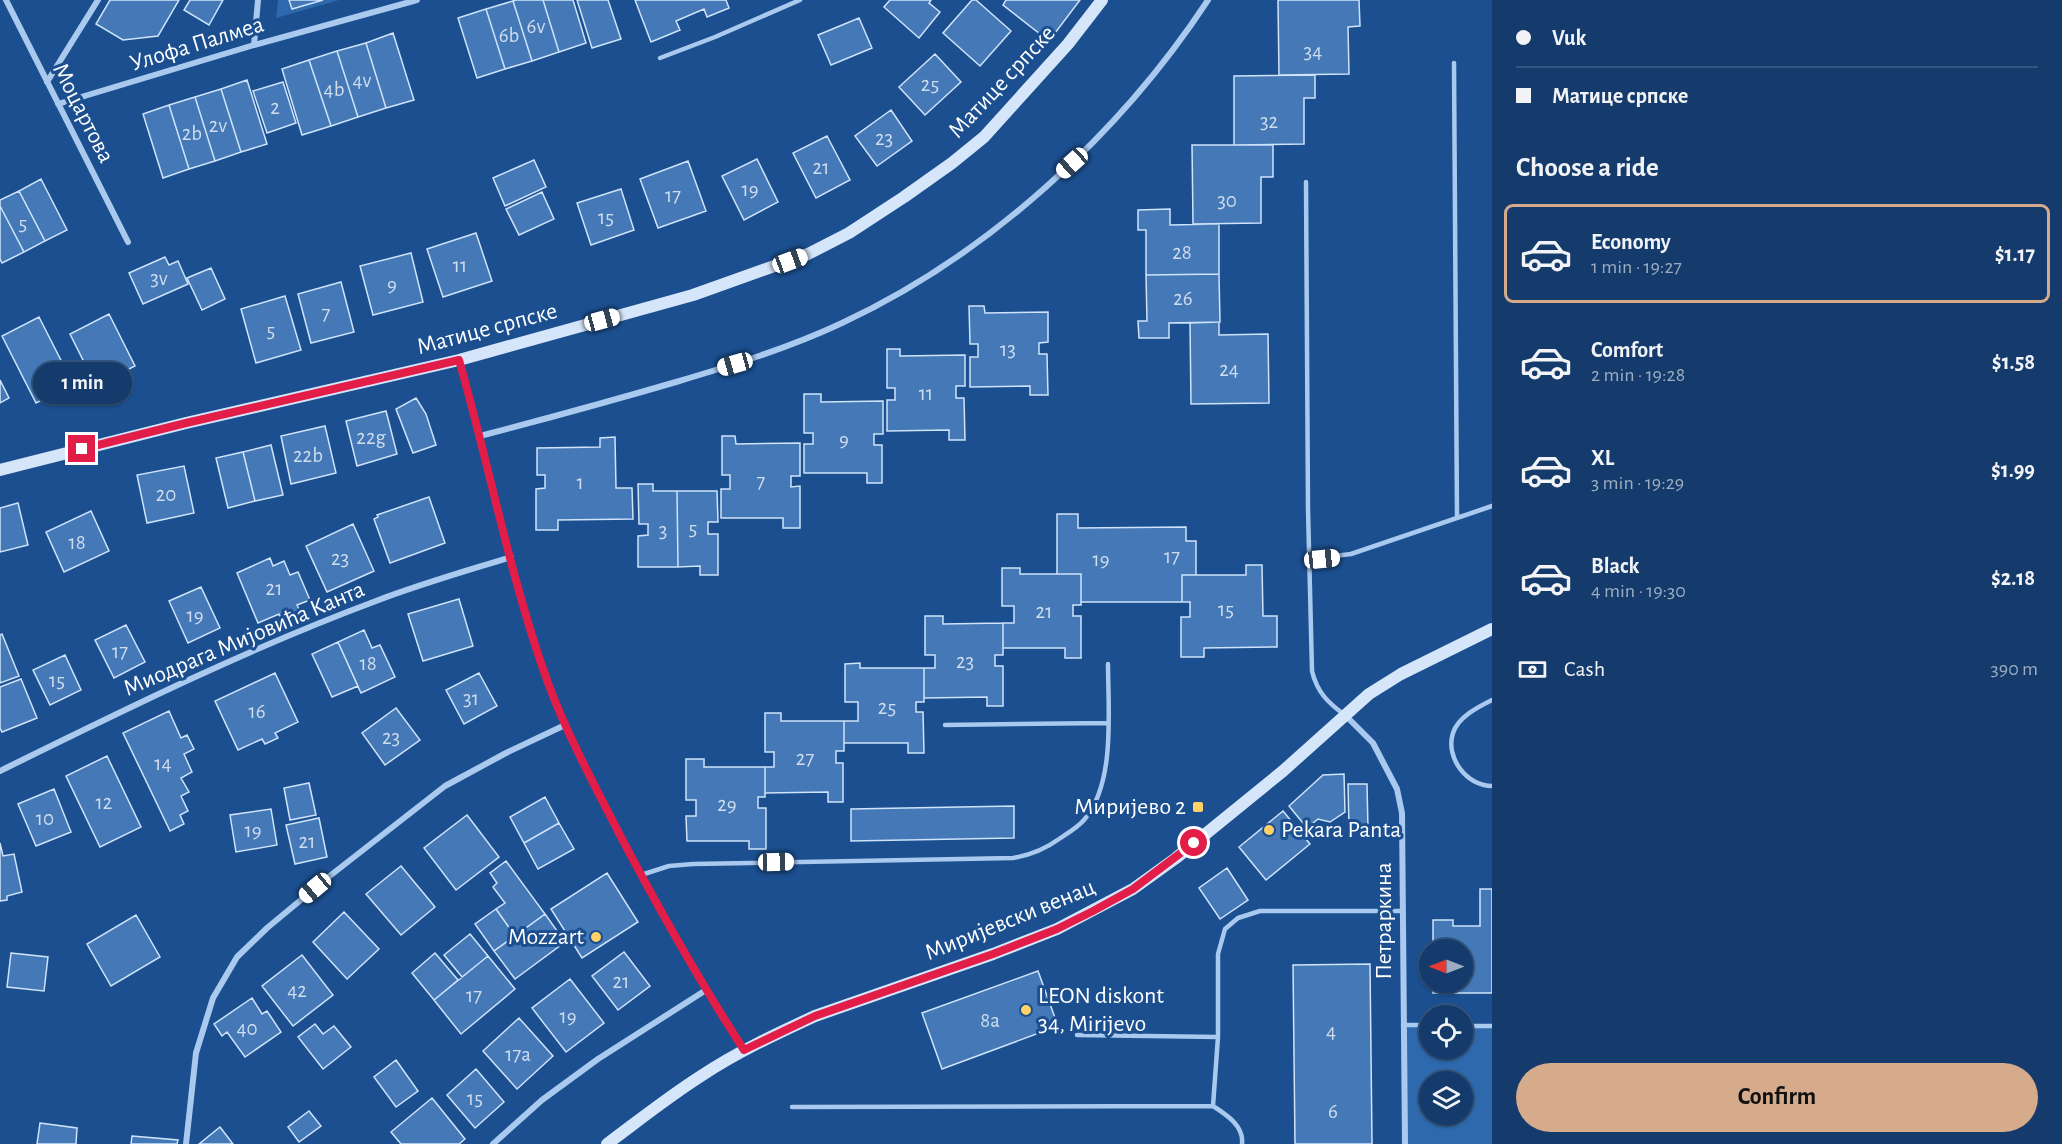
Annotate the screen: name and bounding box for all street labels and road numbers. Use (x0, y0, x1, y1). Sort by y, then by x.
street label: Улофа Палмеа (127, 12, 267, 76)
street label: Матице српске (944, 21, 1060, 143)
street label: Моцартова (48, 59, 118, 167)
street label: Матице српске (414, 299, 560, 359)
street label: Миодрага Мијовића Канта (120, 577, 368, 701)
street label: Петраркина (1372, 862, 1396, 980)
street label: Миријевски венац (921, 875, 1099, 965)

